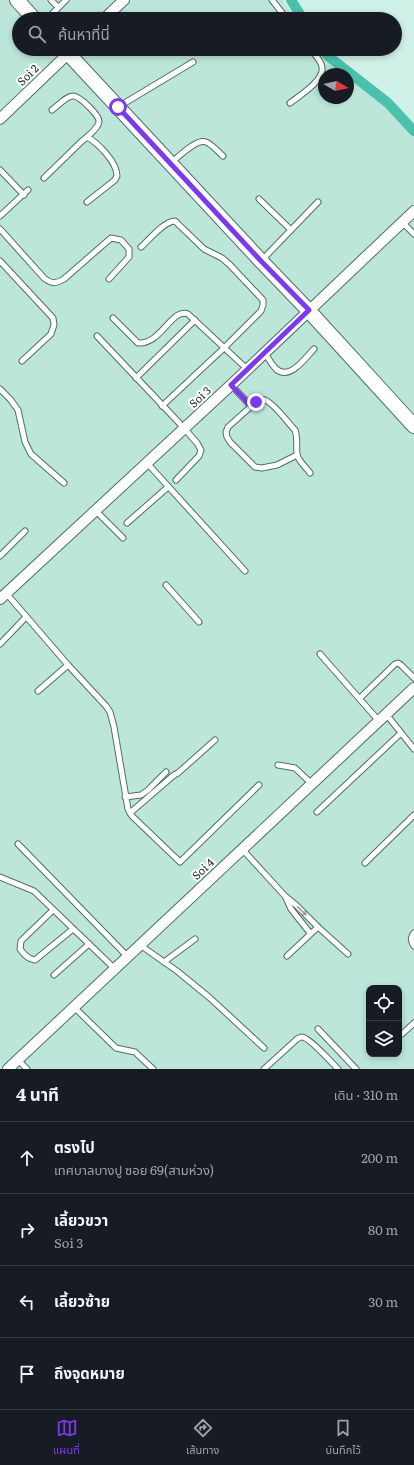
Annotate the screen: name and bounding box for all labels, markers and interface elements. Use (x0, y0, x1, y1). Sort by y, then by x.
search box (12, 12, 402, 56)
text: ค้นหาที่นี่ (58, 22, 110, 45)
icon: search (26, 23, 48, 45)
street label: Soi 2 (13, 60, 42, 89)
north arrow (318, 68, 354, 104)
route start (109, 98, 127, 116)
street label: Soi 3 (185, 382, 214, 411)
route end (247, 393, 265, 411)
street label: Soi 4 (188, 854, 217, 883)
one-way arrow (297, 906, 307, 915)
map controls (366, 985, 402, 1057)
button: locate (366, 985, 402, 1021)
button: layers (366, 1021, 402, 1057)
text: 4 นาที (16, 1081, 59, 1106)
text: เดิน · 310 m (334, 1085, 398, 1104)
text: ตรงไป (54, 1135, 95, 1158)
icon: ahead (16, 1147, 38, 1169)
text: 200 m (361, 1148, 398, 1167)
text: เทศบาลบางปู ซอย 69(สามห่วง) (54, 1160, 214, 1179)
text: เลี้ยวขวา (54, 1208, 108, 1231)
icon: right (16, 1219, 38, 1241)
text: 80 m (368, 1220, 398, 1239)
text: Soi 3 (54, 1233, 83, 1252)
text: เลี้ยวซ้าย (54, 1289, 110, 1312)
icon: left (16, 1291, 38, 1313)
text: 30 m (368, 1292, 398, 1311)
text: ถึงจุดหมาย (54, 1361, 125, 1384)
icon: arrive (16, 1363, 38, 1385)
tab: แผนที่ (53, 1417, 80, 1459)
tab: เส้นทาง (186, 1417, 219, 1459)
tab: บันทึกไว้ (326, 1417, 361, 1459)

